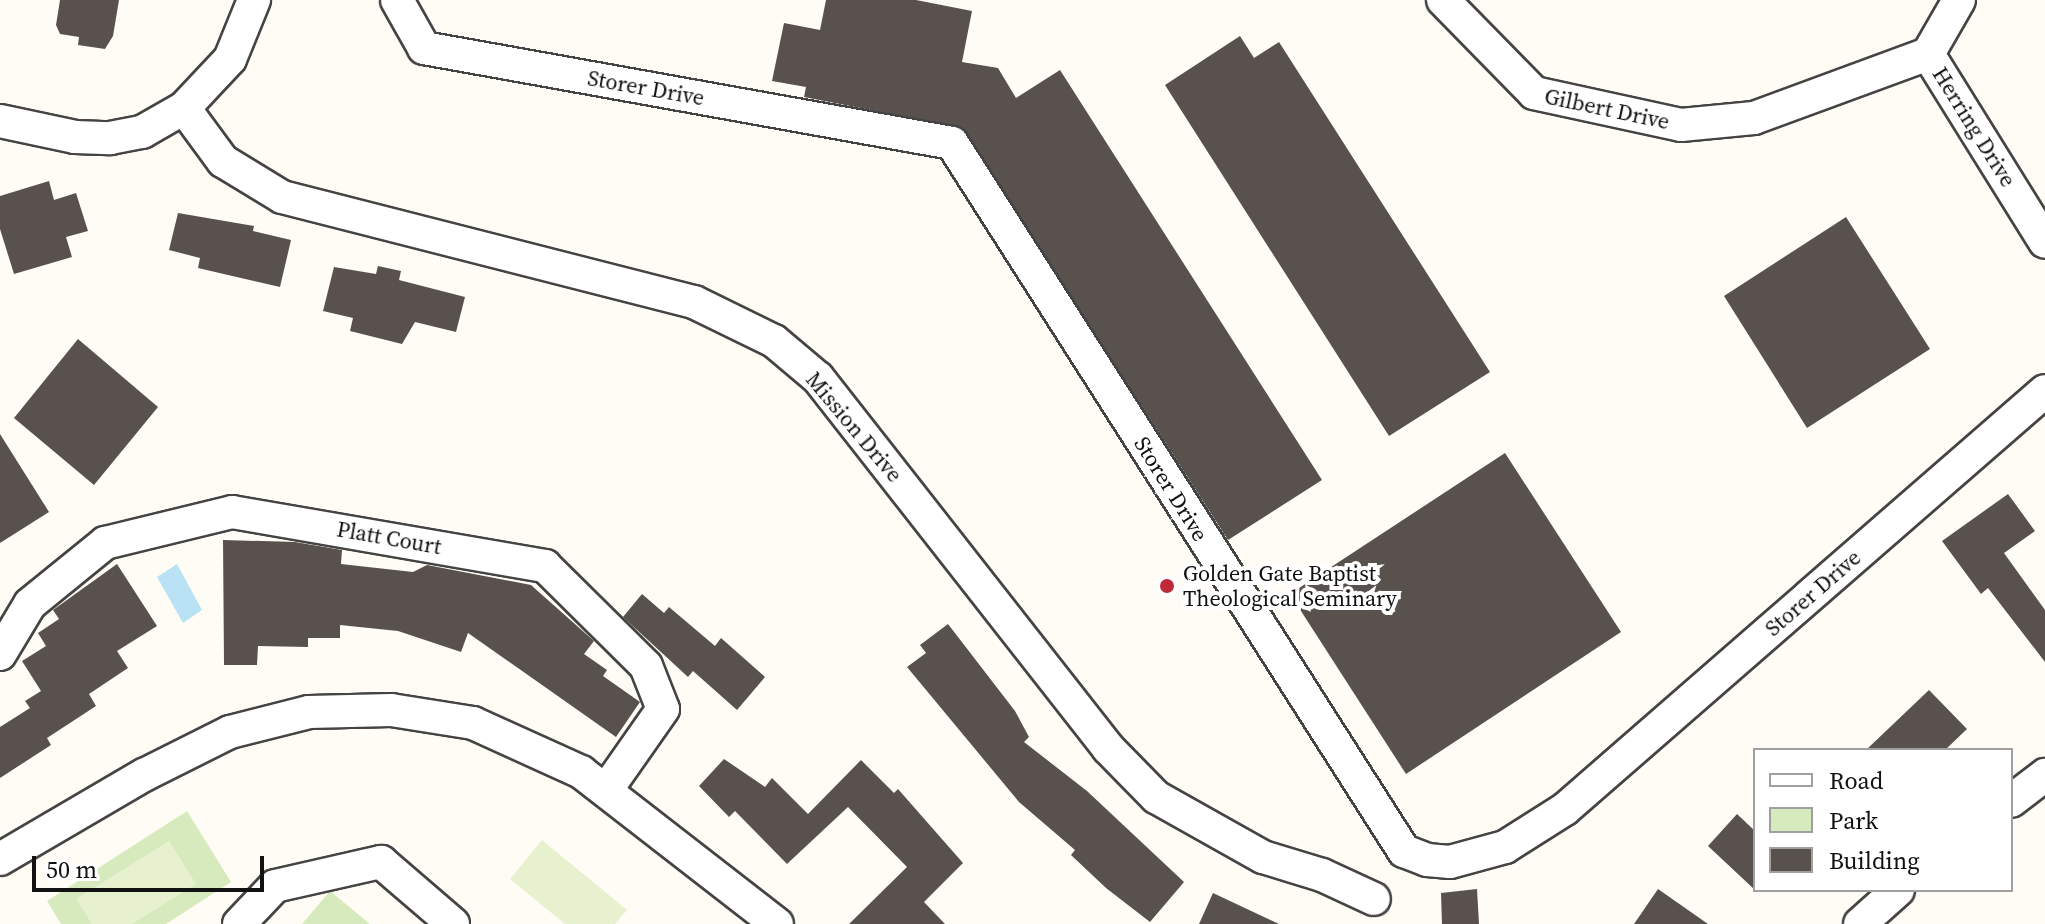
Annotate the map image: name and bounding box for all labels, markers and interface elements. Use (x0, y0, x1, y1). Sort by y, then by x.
street label: Herring Drive (1927, 62, 2021, 192)
street label: Storer Drive (586, 65, 706, 111)
street label: Gilbert Drive (1542, 83, 1672, 135)
street label: Mission Drive (800, 367, 908, 487)
street label: Storer Drive (1129, 432, 1213, 546)
street label: Platt Court (335, 516, 443, 560)
street label: Storer Drive (1760, 544, 1866, 642)
place label: Golden Gate Baptist Theological Seminary (1183, 560, 1397, 612)
marker: Golden Gate Baptist Theological Seminary (1158, 577, 1176, 595)
legend (1753, 748, 2013, 892)
text: Road (1829, 764, 1883, 797)
text: Park (1829, 804, 1878, 837)
scale bar (36, 840, 268, 890)
text: Building (1829, 844, 1920, 877)
text: 50 m (46, 853, 97, 886)

